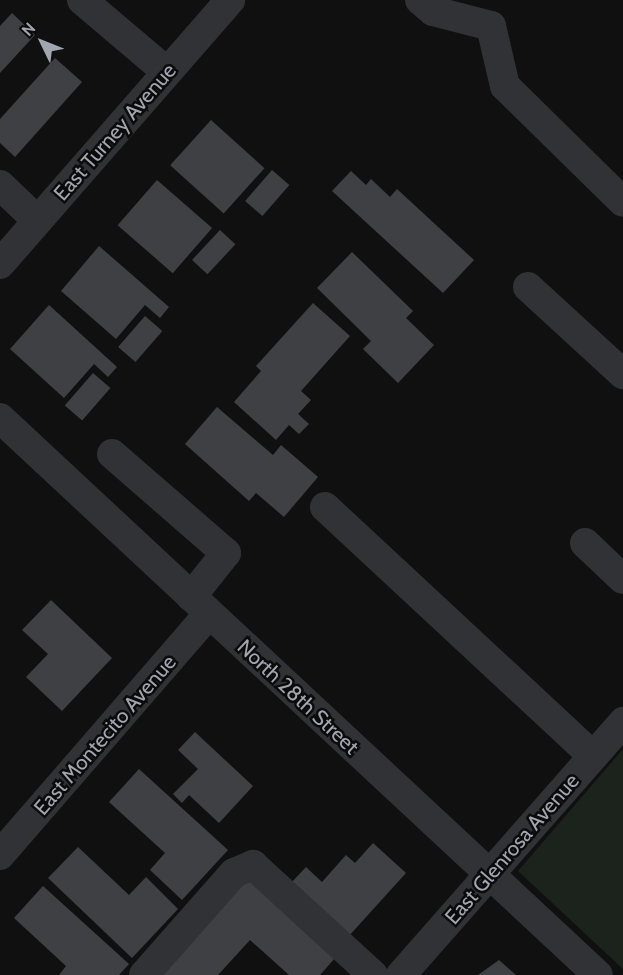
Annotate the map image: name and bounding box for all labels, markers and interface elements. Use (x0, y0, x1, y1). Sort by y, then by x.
north arrow (12, 12, 72, 72)
text: N (18, 19, 39, 40)
street label: East Turney Avenue (49, 58, 181, 206)
street label: North 28th Street (232, 634, 364, 760)
street label: East Montecito Avenue (29, 650, 181, 820)
street label: East Glenrosa Avenue (440, 768, 584, 930)

